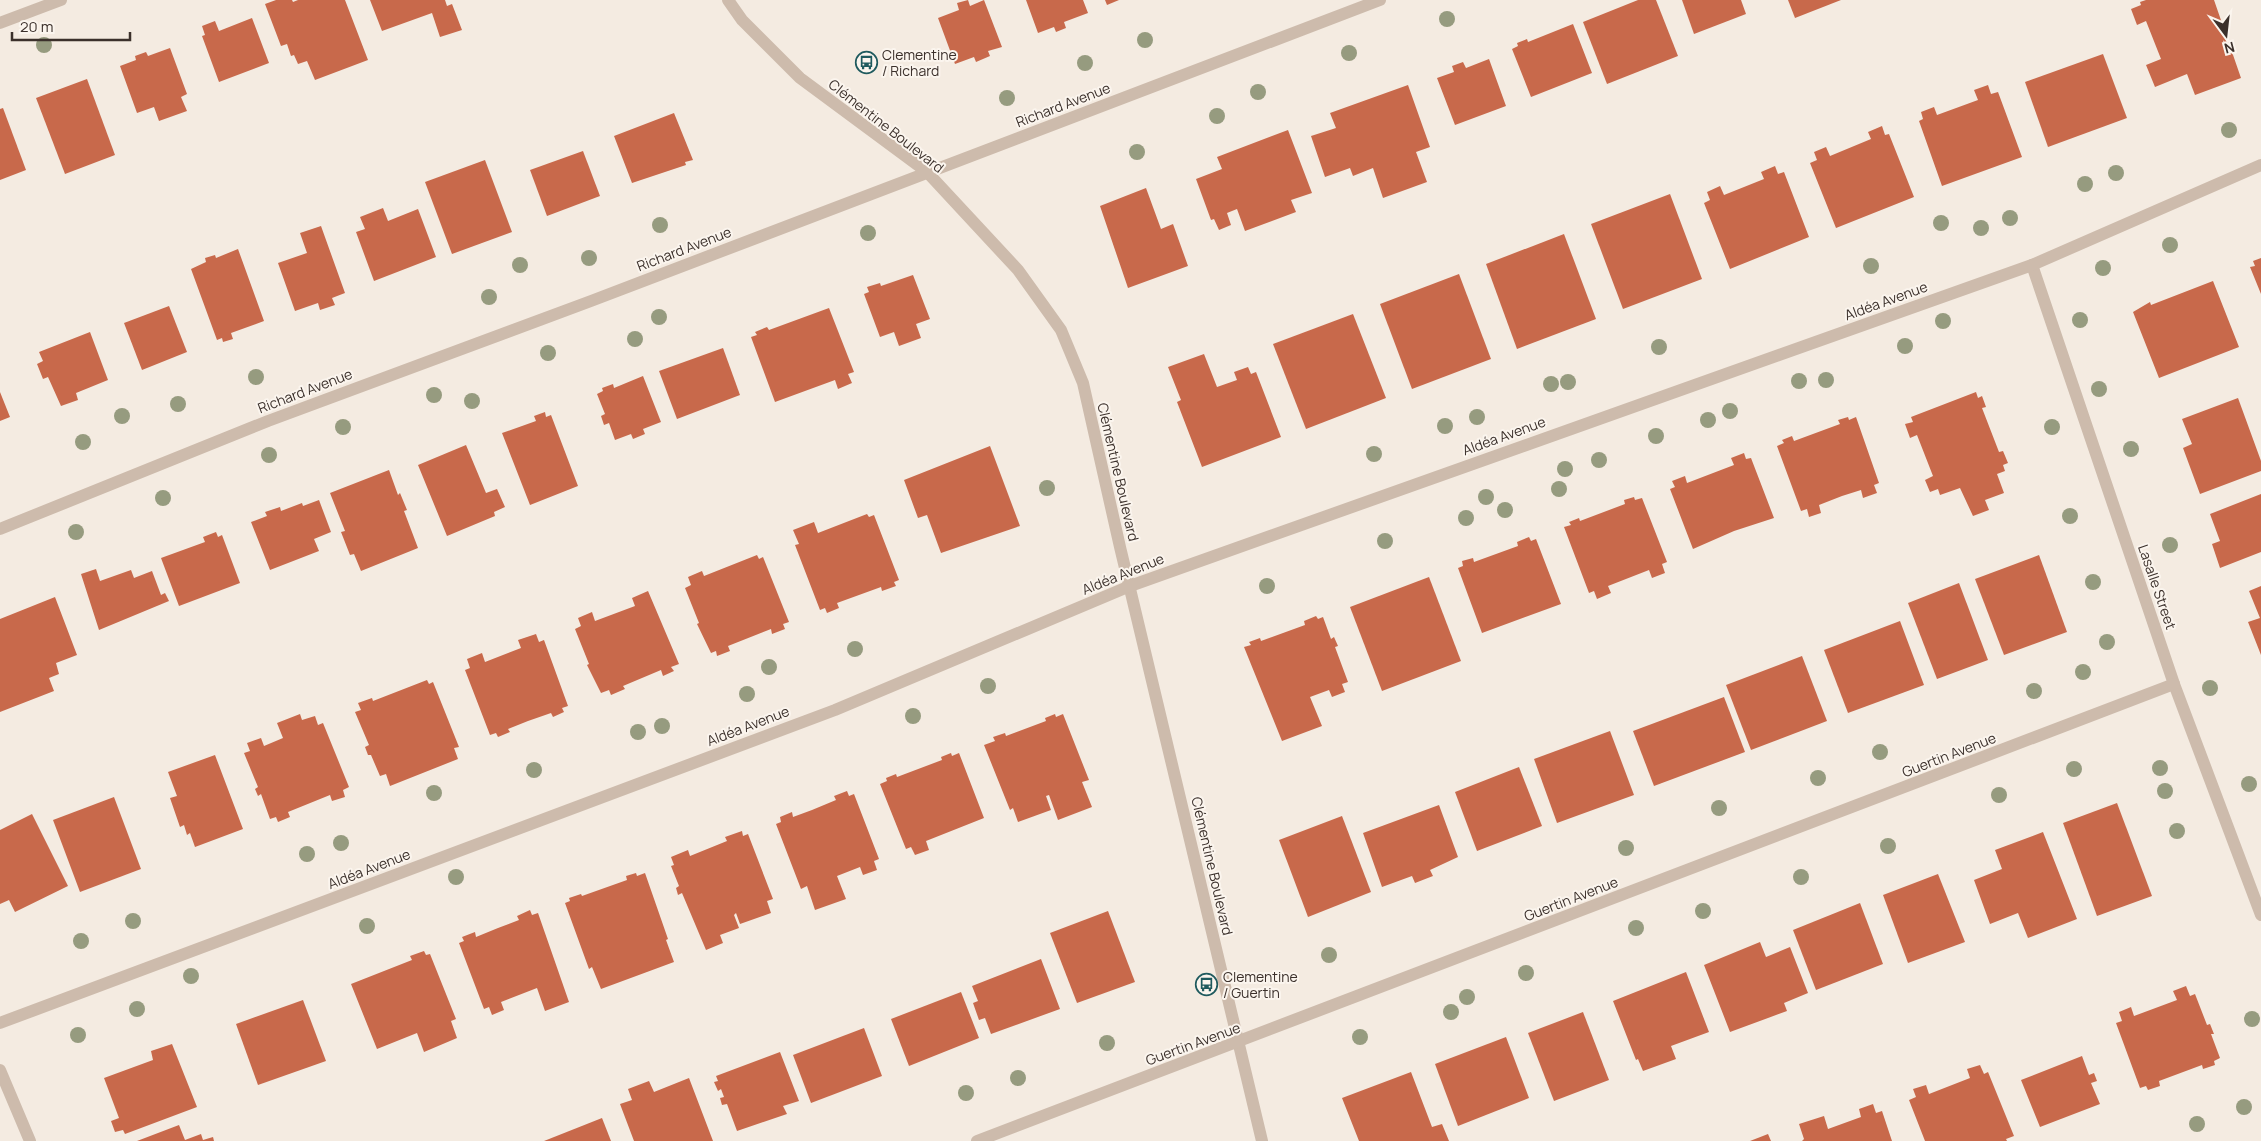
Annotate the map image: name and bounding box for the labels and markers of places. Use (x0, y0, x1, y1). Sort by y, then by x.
place label: Clementine / Richard (882, 45, 957, 80)
bus stop icon: Clementine / Richard (854, 51, 878, 75)
place label: Clementine / Guertin (1223, 967, 1298, 1002)
bus stop icon: Clementine / Guertin (1195, 973, 1219, 997)

